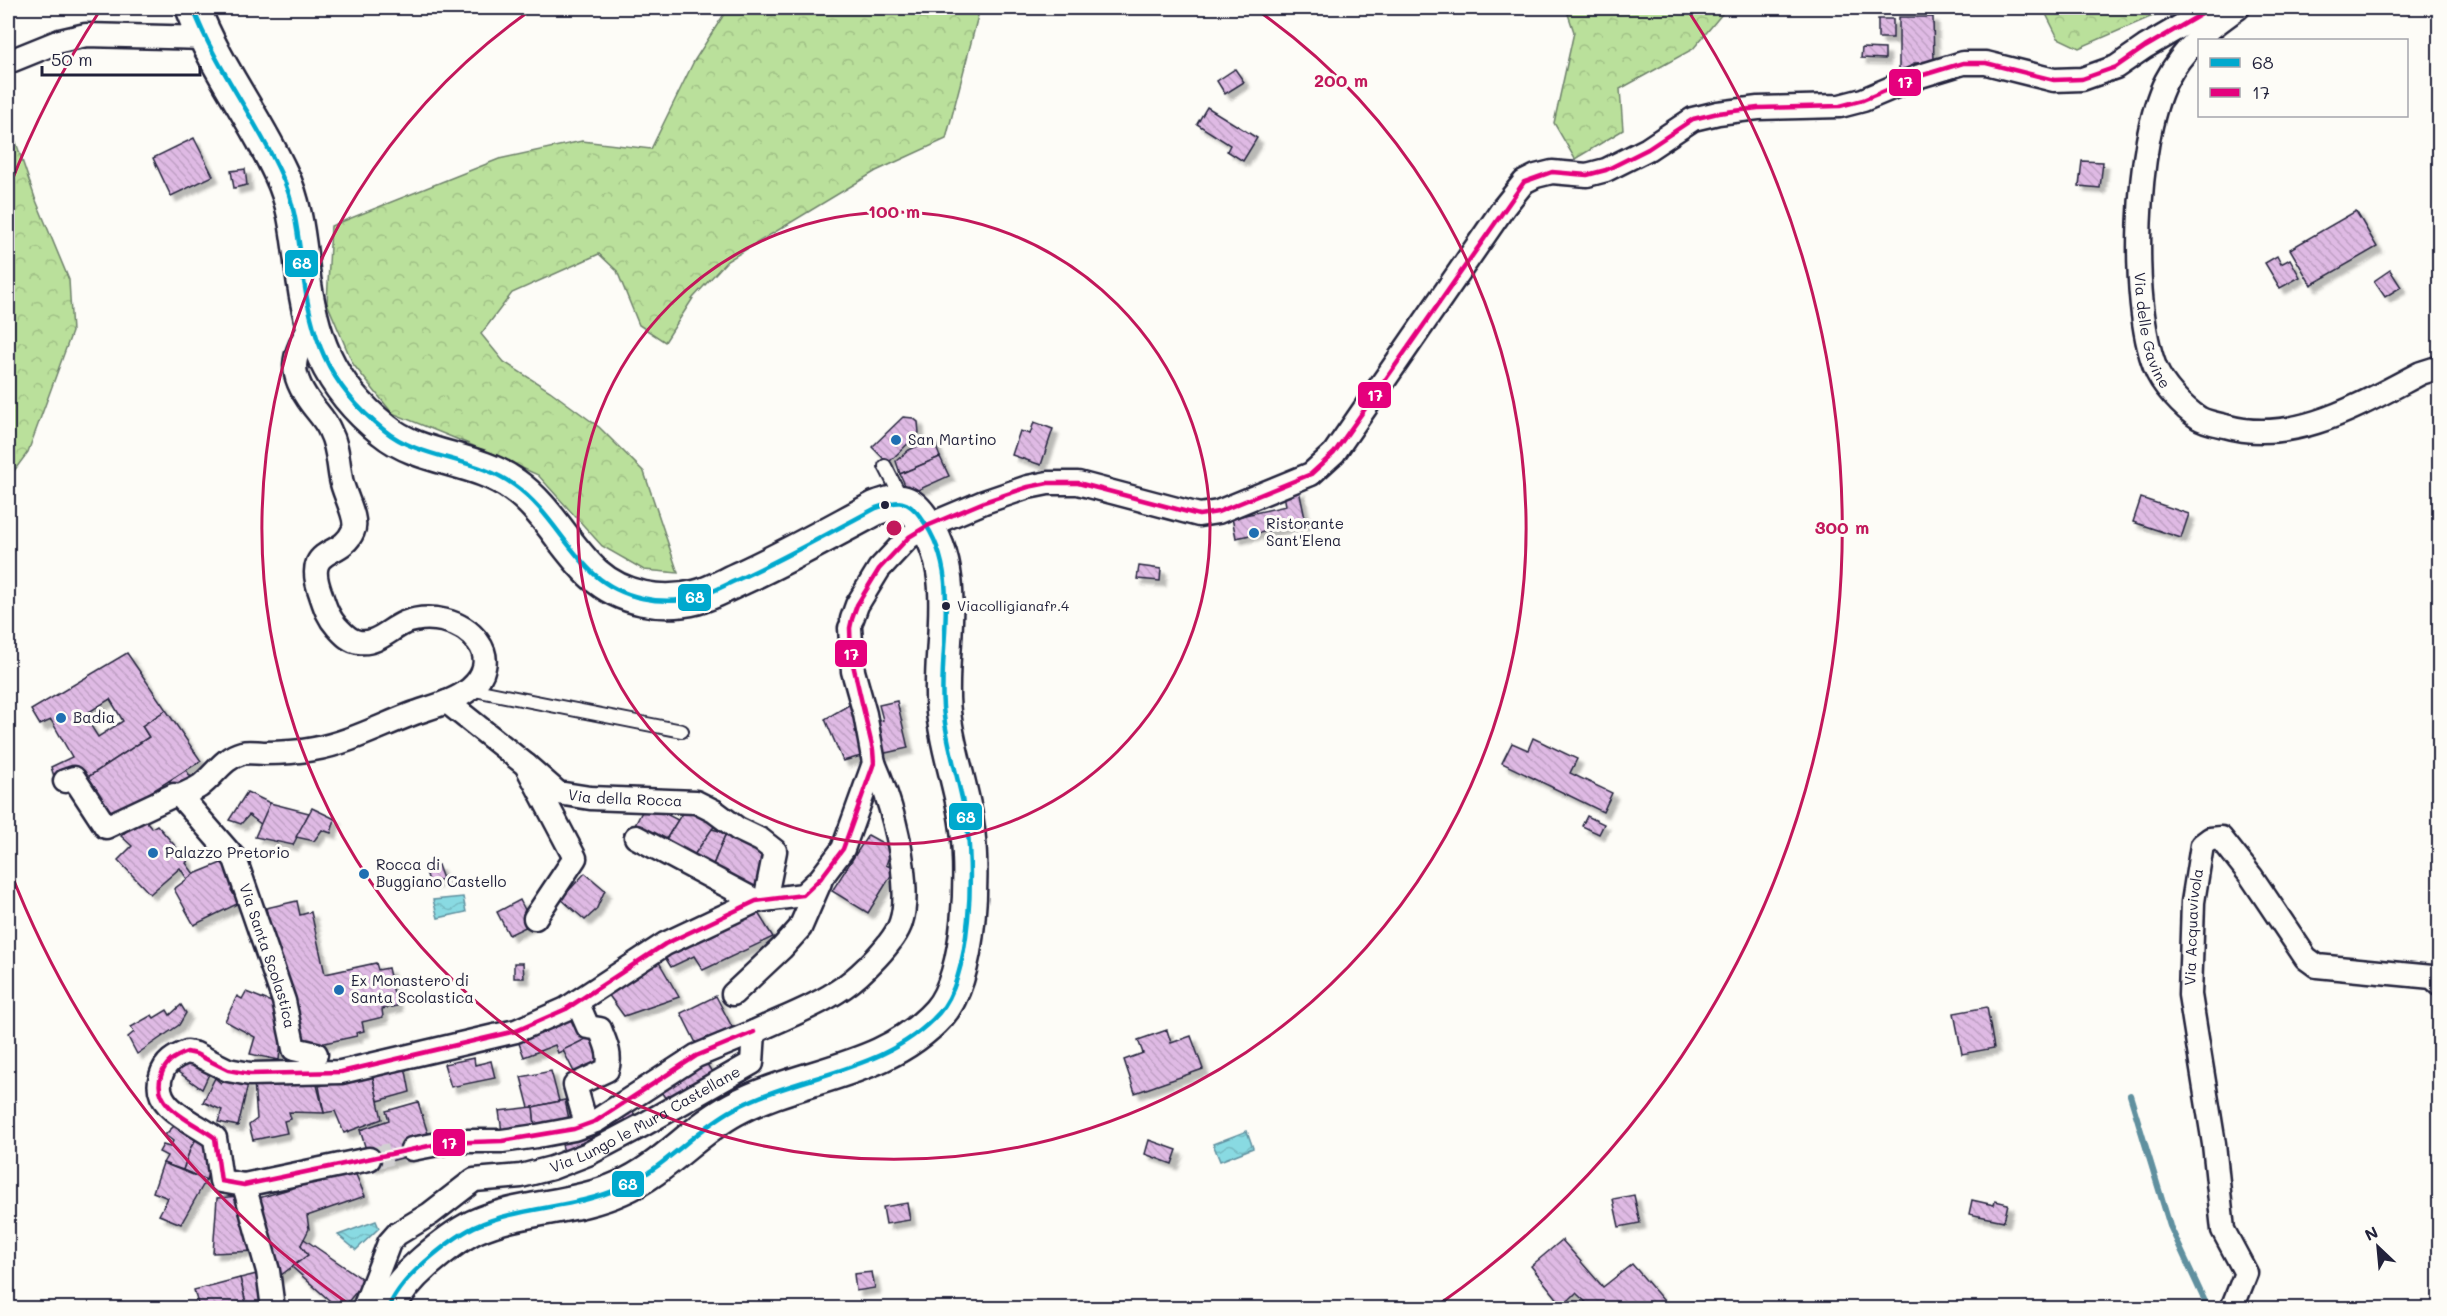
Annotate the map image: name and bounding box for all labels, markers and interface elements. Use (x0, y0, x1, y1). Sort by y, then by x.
scale bar (42, 39, 200, 77)
legend (2198, 39, 2408, 117)
text: 50 m (51, 47, 93, 71)
text: 68 (2252, 50, 2274, 74)
text: 200 m (1314, 68, 1368, 92)
line badge: 17 (1888, 68, 1922, 97)
text: 17 (1897, 71, 1913, 92)
text: 17 (2252, 80, 2270, 104)
text: 100 m (868, 199, 920, 223)
line badge: 68 (284, 249, 319, 278)
text: 68 (292, 252, 312, 273)
street label: Via delle Gavine (2131, 272, 2175, 392)
line badge: 17 (1357, 381, 1392, 409)
text: 17 (1367, 384, 1383, 405)
place label: San Martino (908, 429, 996, 449)
marker: San Martino (889, 433, 903, 447)
unlabelled marker (879, 499, 891, 511)
place label: Ristorante Sant'Elena (1266, 513, 1344, 550)
text: 300 m (1815, 515, 1869, 539)
centre of rings (884, 518, 904, 538)
marker: Ristorante Sant'Elena (1247, 526, 1261, 540)
line badge: 68 (677, 583, 712, 612)
text: 68 (685, 586, 705, 607)
place label: Viacolligianafr.4 (957, 596, 1070, 615)
marker: Viacolligianafr.4 (940, 600, 952, 612)
line badge: 17 (834, 639, 868, 668)
text: 17 (843, 643, 859, 664)
place label: Badia (73, 707, 115, 727)
marker: Badia (54, 711, 68, 725)
street label: Via della Rocca (567, 784, 683, 810)
line badge: 68 (948, 802, 983, 831)
text: 68 (956, 806, 976, 827)
place label: Palazzo Pretorio (165, 842, 290, 862)
marker: Palazzo Pretorio (146, 846, 160, 860)
place label: Rocca di Buggiano Castello (376, 854, 507, 891)
marker: Rocca di Buggiano Castello (357, 867, 371, 881)
street label: Via Acquavivola (2179, 867, 2207, 986)
street label: Via Santa Scolastica (235, 881, 300, 1030)
place label: Ex Monastero di Santa Scolastica (351, 970, 474, 1007)
marker: Ex Monastero di Santa Scolastica (332, 983, 346, 997)
street label: Via Lungo le Mura Castellane (547, 1061, 744, 1177)
line badge: 17 (432, 1128, 466, 1157)
text: 17 (441, 1132, 457, 1153)
line badge: 68 (611, 1170, 645, 1198)
text: 68 (618, 1173, 638, 1194)
north arrow (2348, 1217, 2408, 1277)
text: N (2361, 1221, 2381, 1245)

